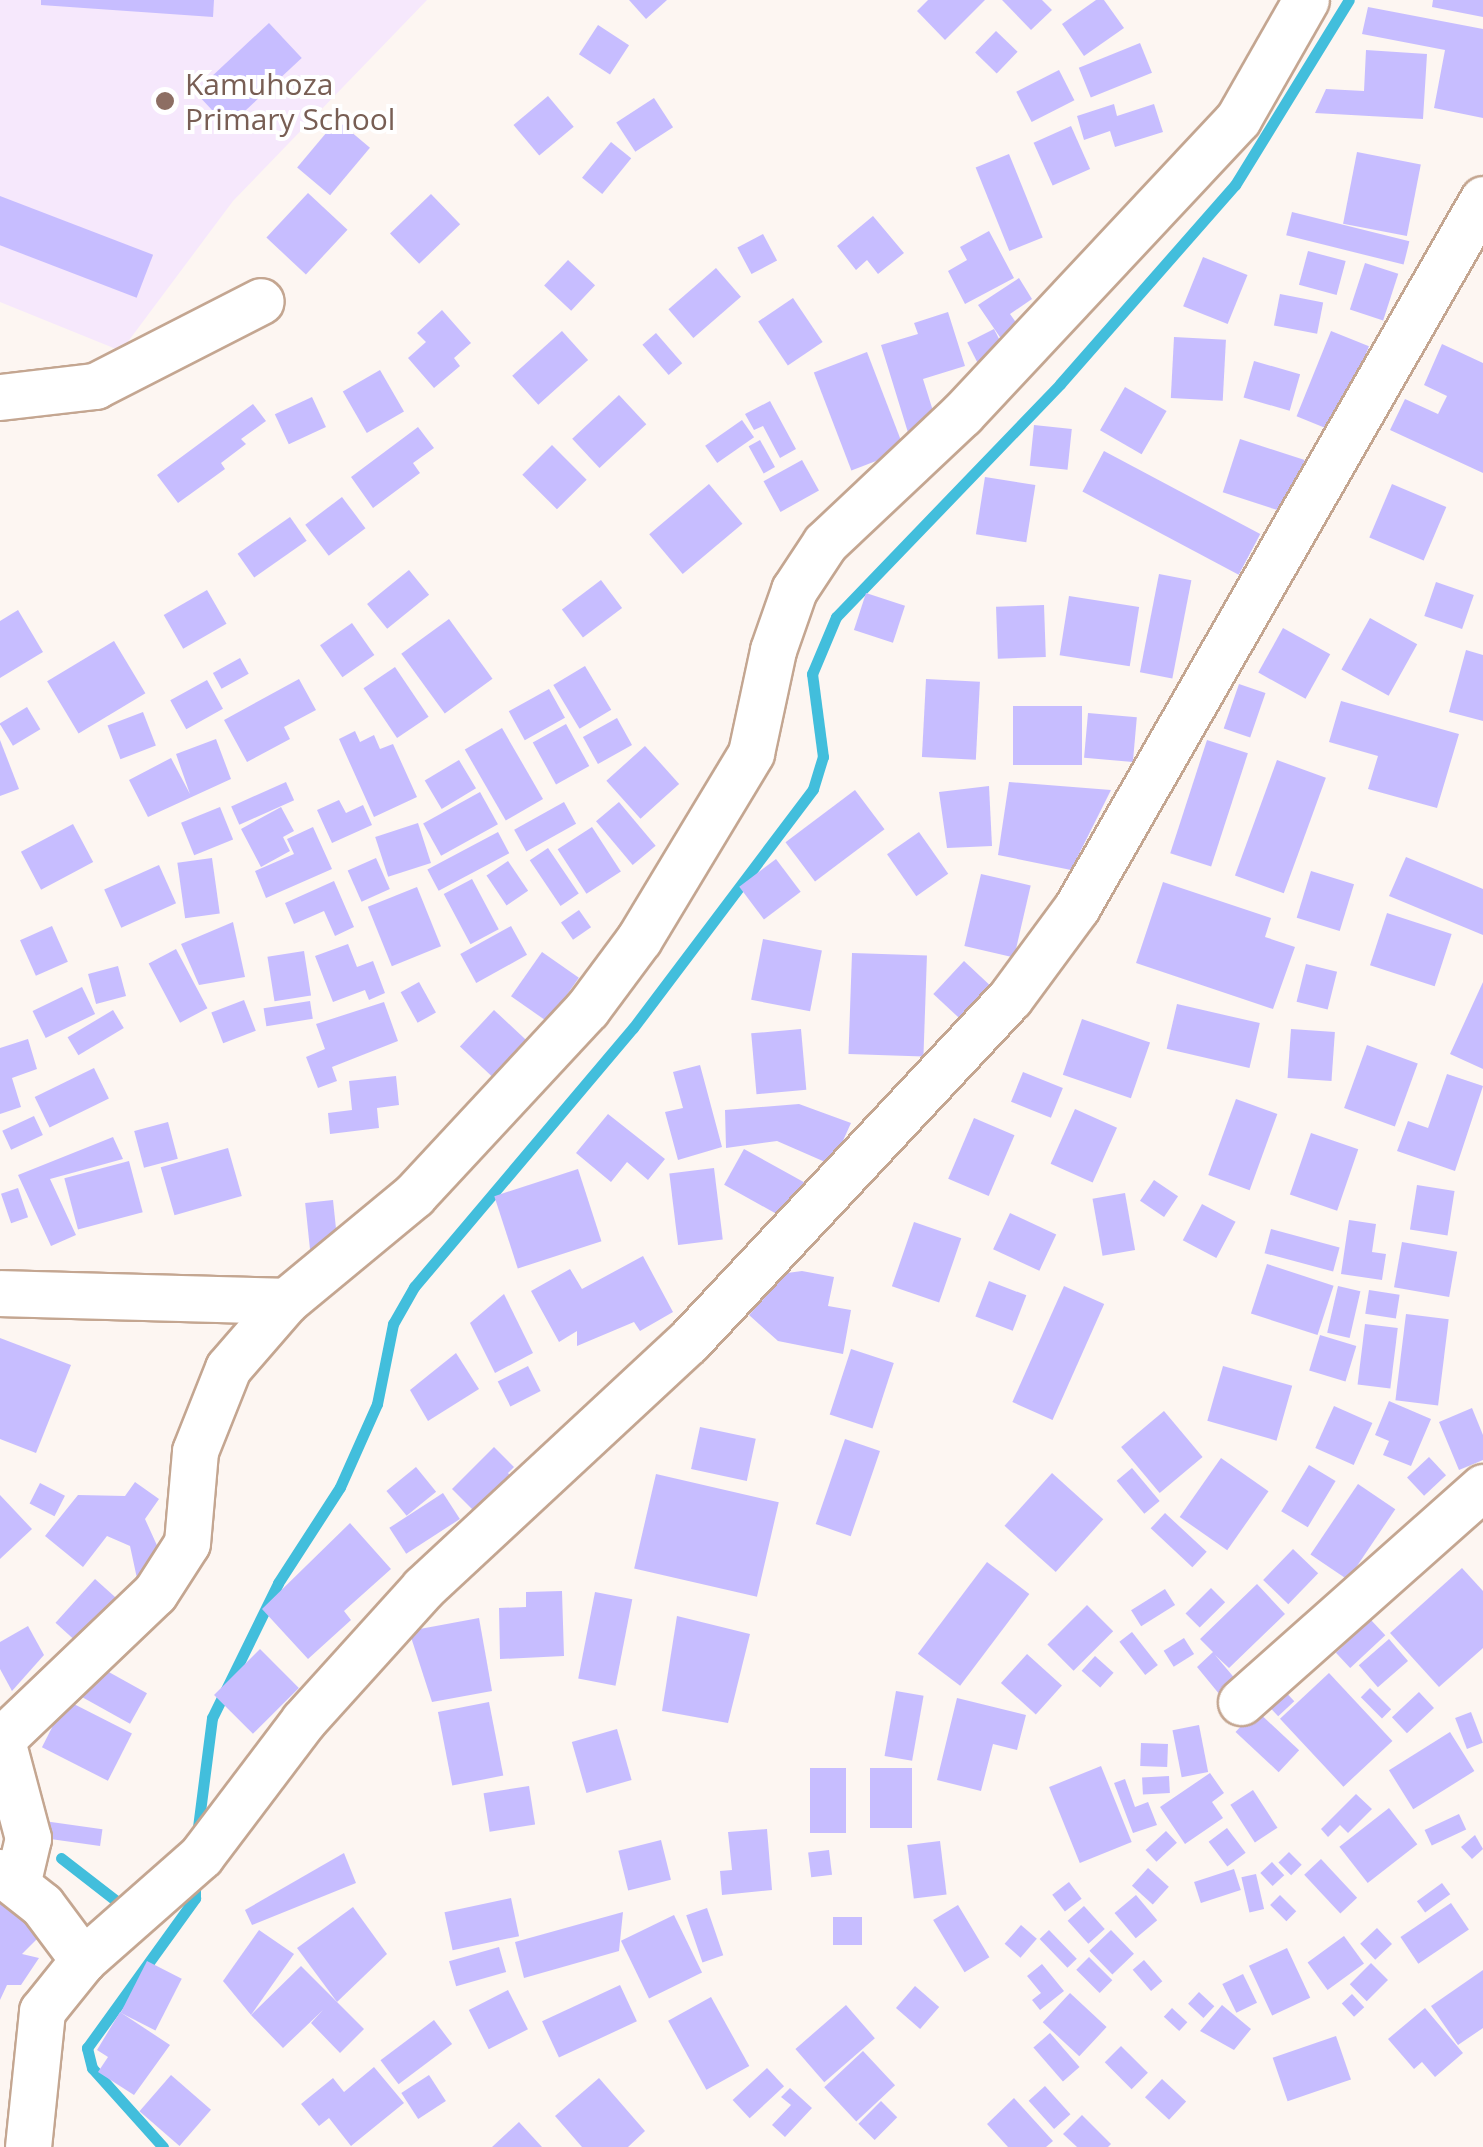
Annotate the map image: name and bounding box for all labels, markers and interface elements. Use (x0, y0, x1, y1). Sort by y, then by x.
place label: Kamuhoza Primary School (185, 66, 395, 136)
marker: Kamuhoza Primary School (154, 90, 176, 112)

